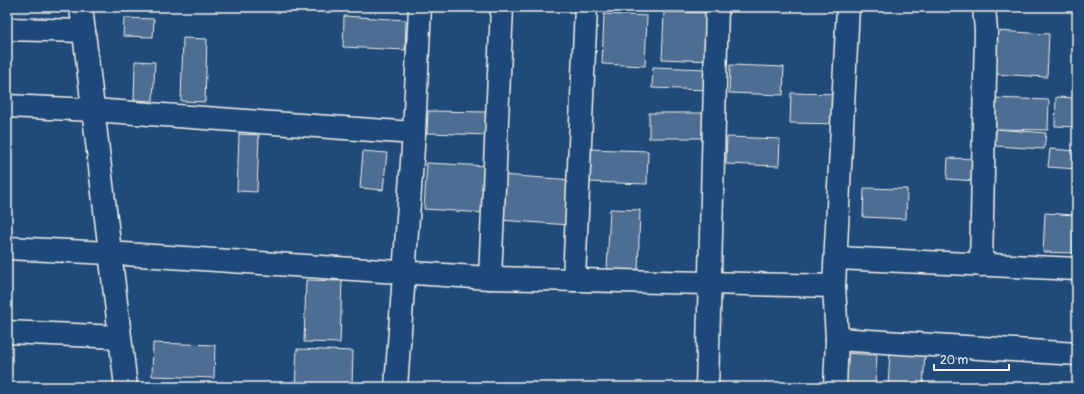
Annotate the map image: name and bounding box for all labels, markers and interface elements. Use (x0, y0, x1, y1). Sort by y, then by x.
scale bar (934, 346, 1009, 372)
text: 20 m (940, 353, 969, 368)

